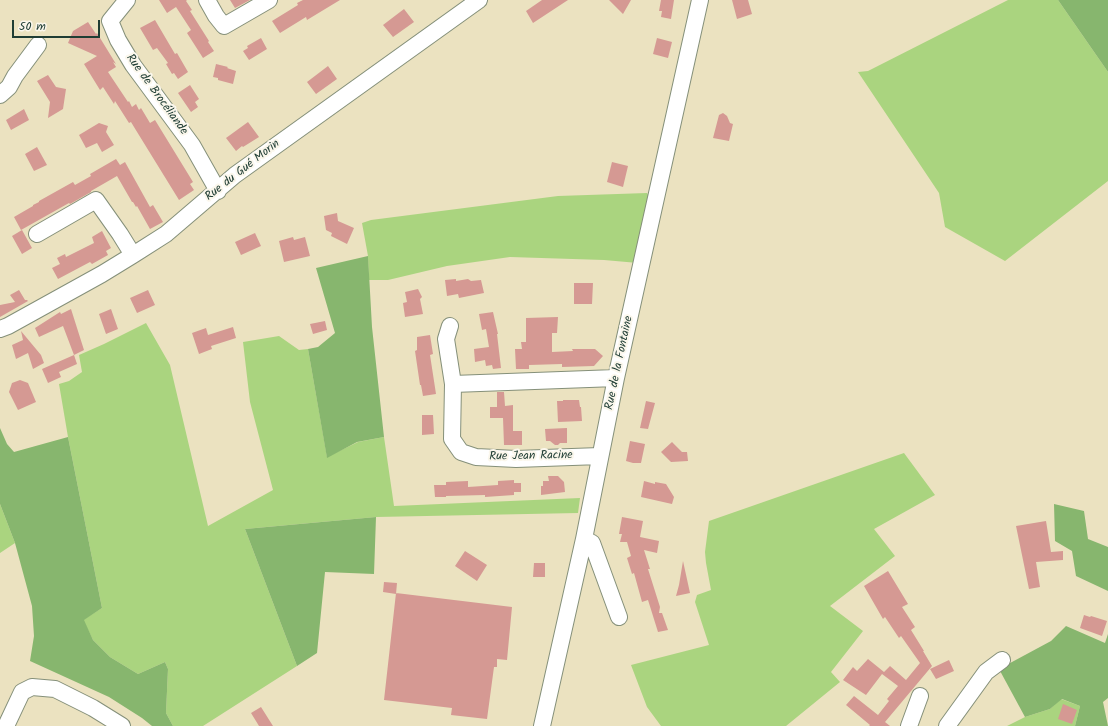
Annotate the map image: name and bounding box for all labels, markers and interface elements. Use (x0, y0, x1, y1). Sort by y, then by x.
scale bar (14, 12, 102, 38)
text: 50 m (19, 17, 46, 36)
street label: Rue de Brocéliande (122, 52, 190, 138)
street label: Rue du Gué Morin (203, 137, 283, 205)
street label: Rue de la Fontaine (603, 315, 637, 411)
street label: Rue Jean Racine (489, 449, 573, 465)

